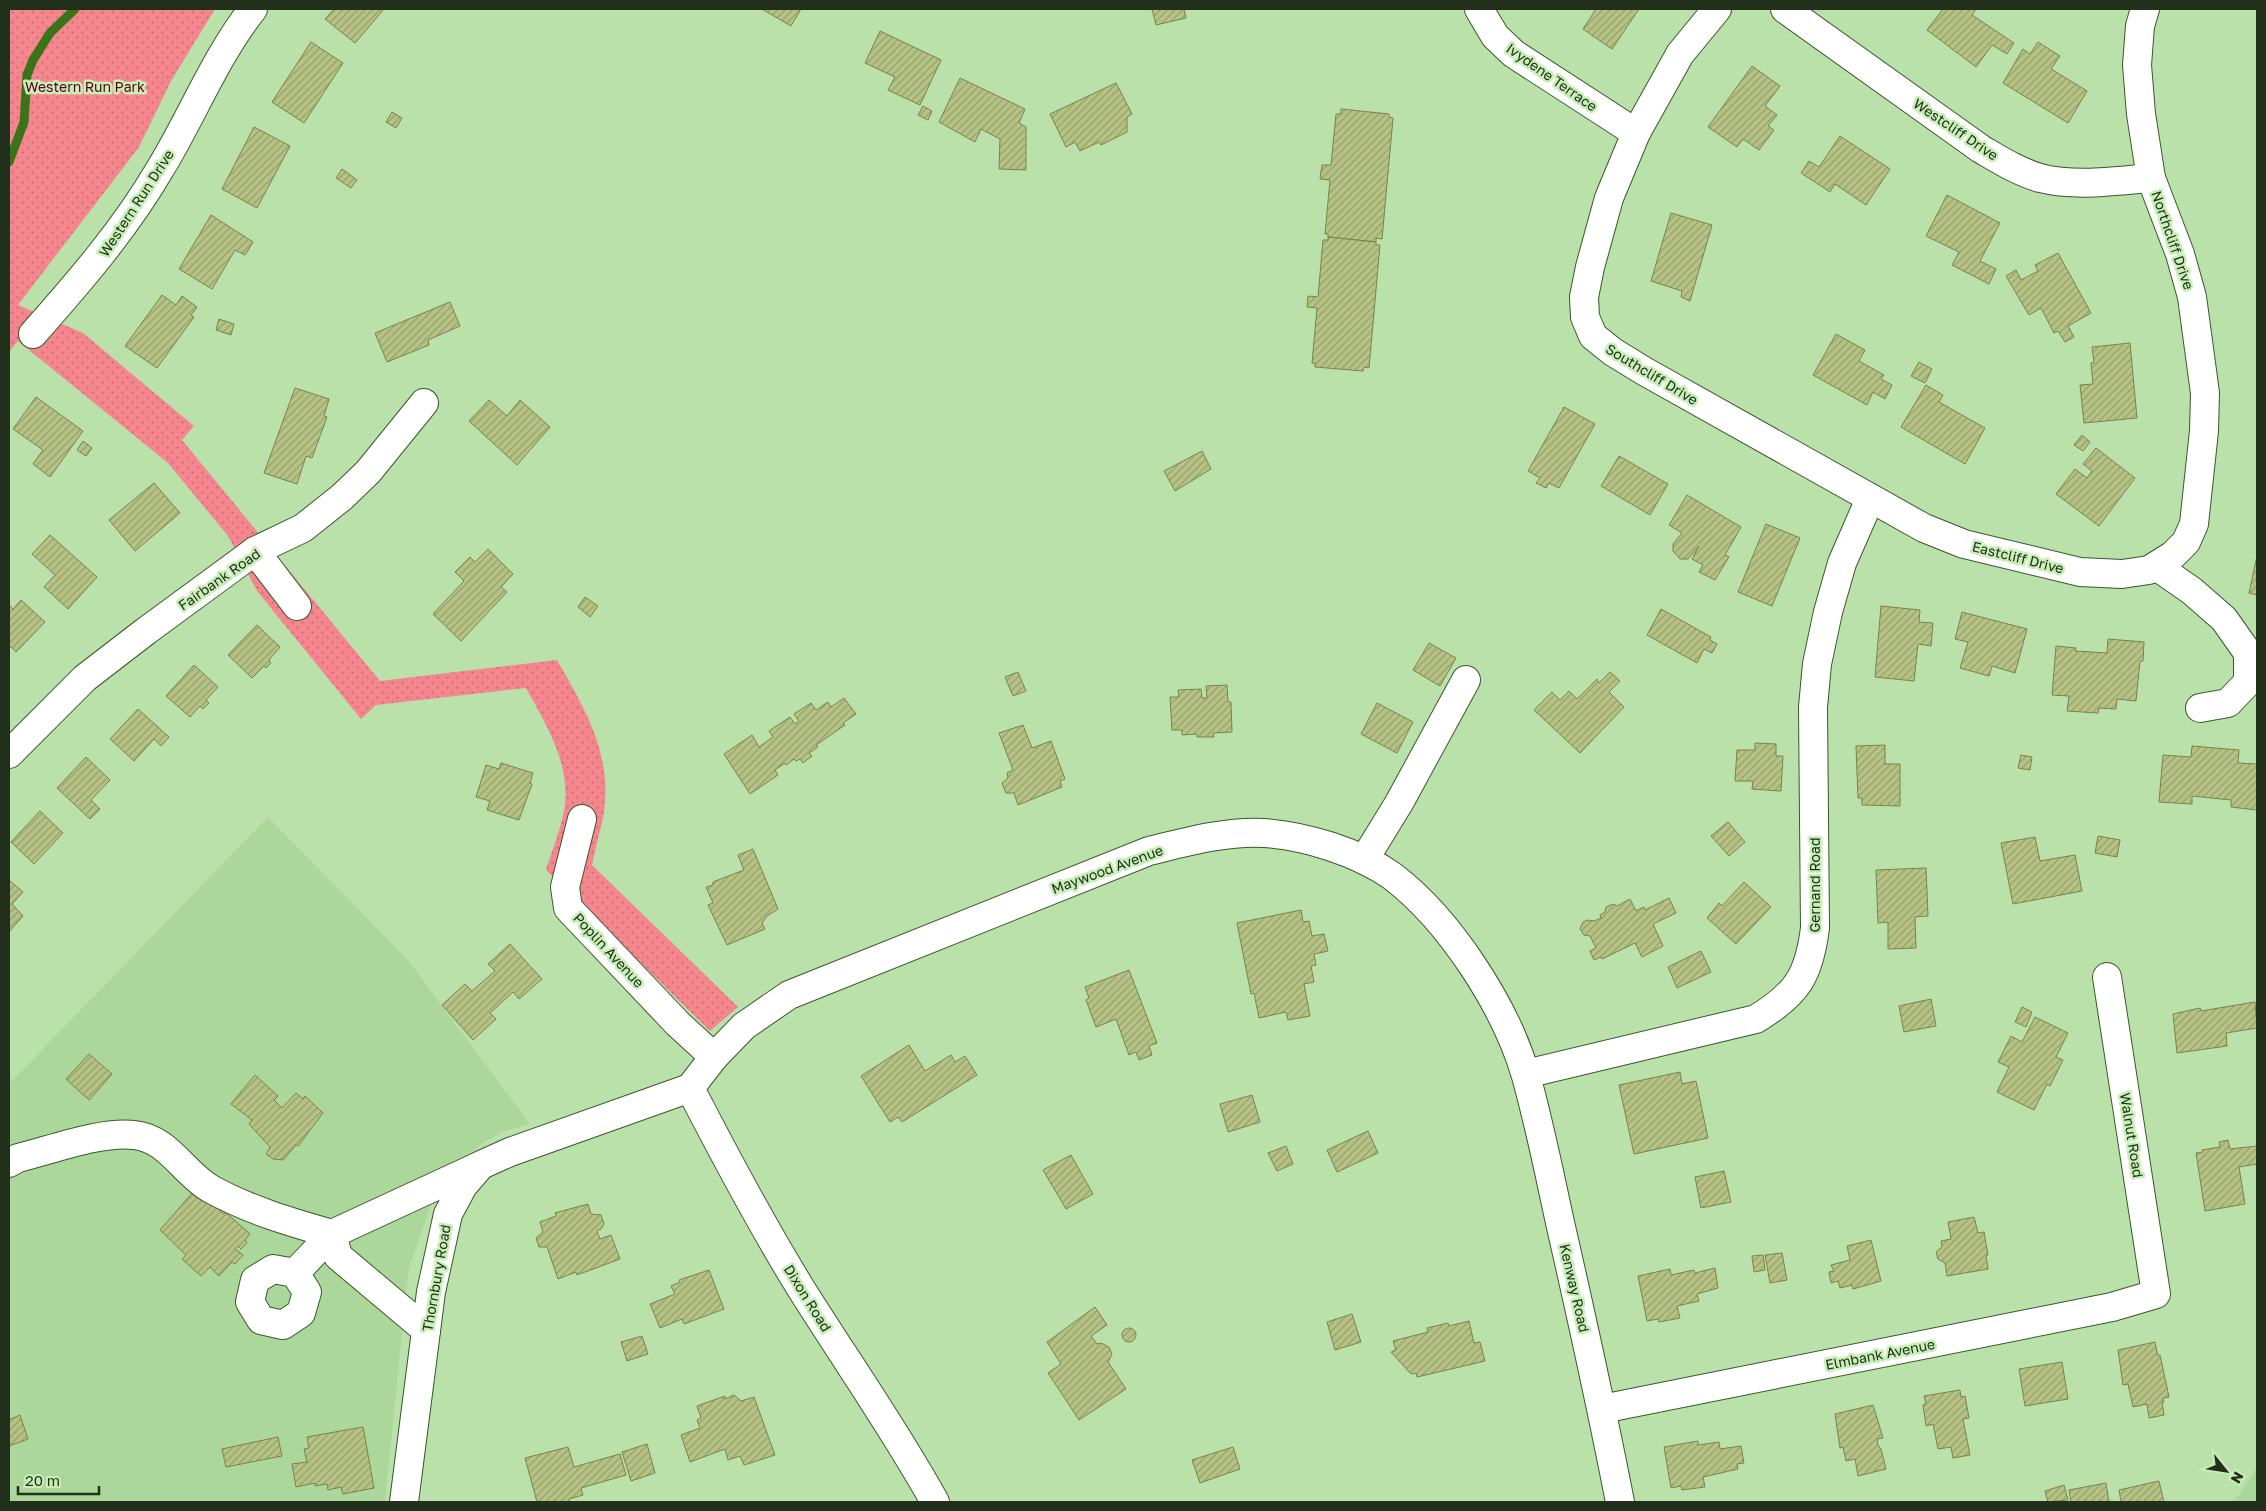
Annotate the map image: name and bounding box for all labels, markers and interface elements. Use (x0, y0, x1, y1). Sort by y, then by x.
street label: Ivydene Terrace (1503, 39, 1601, 115)
park label: Western Run Park (25, 78, 145, 95)
street label: Westcliff Drive (1910, 94, 2002, 164)
street label: Western Run Drive (95, 146, 177, 260)
street label: Northcliff Drive (2148, 188, 2198, 292)
street label: Southcliff Drive (1603, 340, 1701, 408)
street label: Eastcliff Drive (1970, 537, 2066, 577)
street label: Fairbank Road (175, 545, 263, 613)
street label: Gernand Road (1806, 838, 1823, 933)
street label: Maywood Avenue (1049, 841, 1165, 897)
street label: Poplin Avenue (570, 909, 648, 991)
street label: Walnut Road (2117, 1091, 2147, 1179)
street label: Thornbury Road (418, 1223, 454, 1333)
street label: Kenway Road (1557, 1242, 1593, 1334)
street label: Dixon Road (781, 1261, 835, 1335)
street label: Elmbank Avenue (1824, 1335, 1936, 1373)
north arrow (2201, 1446, 2251, 1496)
scale bar (18, 1464, 99, 1496)
text: N (2228, 1469, 2248, 1487)
text: 20 m (25, 1471, 60, 1489)

